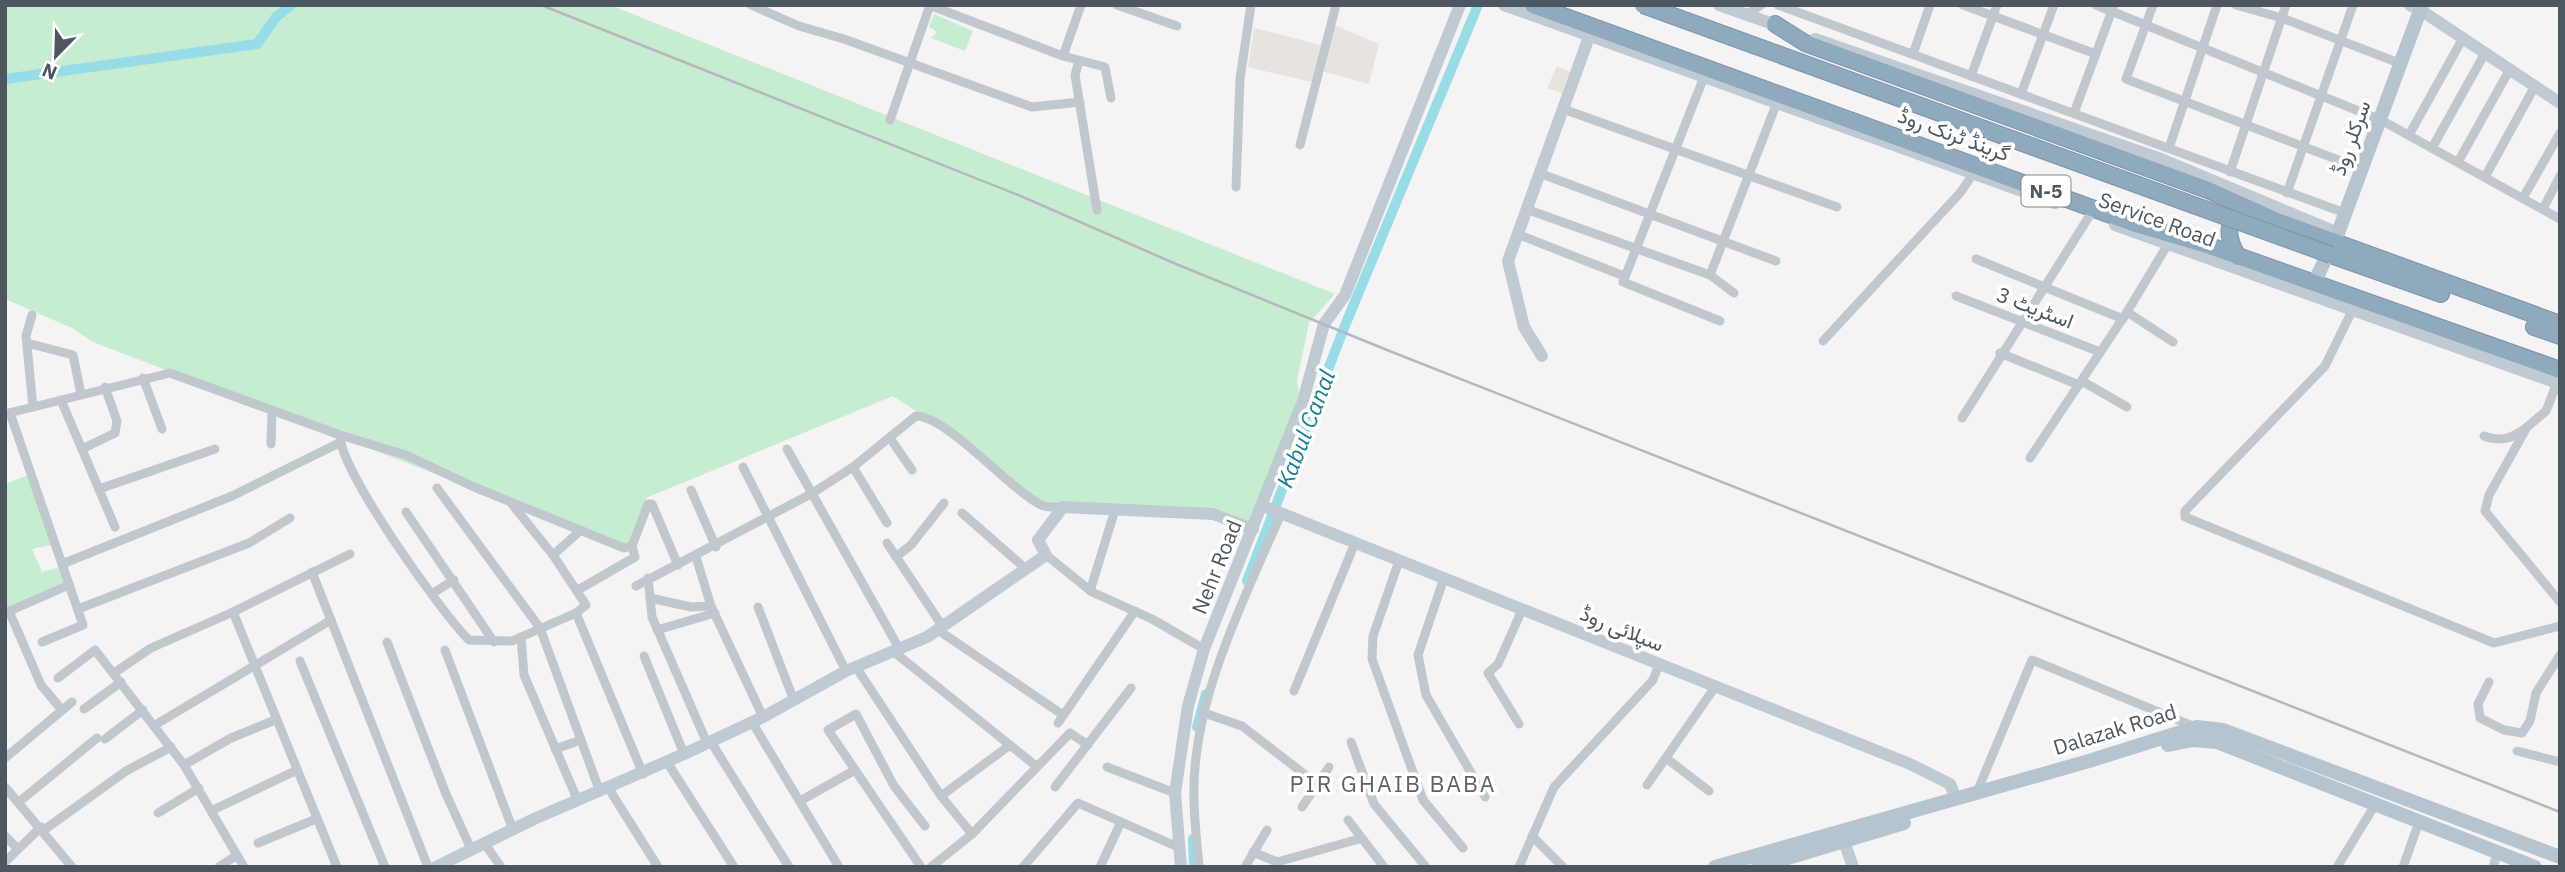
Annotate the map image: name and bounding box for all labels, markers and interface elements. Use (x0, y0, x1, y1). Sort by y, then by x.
north arrow (21, 21, 91, 91)
text: N (38, 58, 60, 85)
street label: سرکلر روڈ (2324, 96, 2377, 179)
street label: گرینڈ ٹرنک روڈ (1895, 101, 2014, 167)
road number: N-5 (2022, 176, 2070, 206)
street label: Service Road (2095, 185, 2220, 253)
street label: اسٹریٹ 3 (1993, 280, 2078, 335)
water label: Kabul Canal (1269, 365, 1342, 492)
street label: Nehr Road (1185, 515, 1248, 618)
street label: سپلائی روڈ (1576, 599, 1668, 658)
street label: Dalazak Road (2050, 697, 2180, 761)
district label: PIR GHAIB BABA (1290, 768, 1497, 798)

